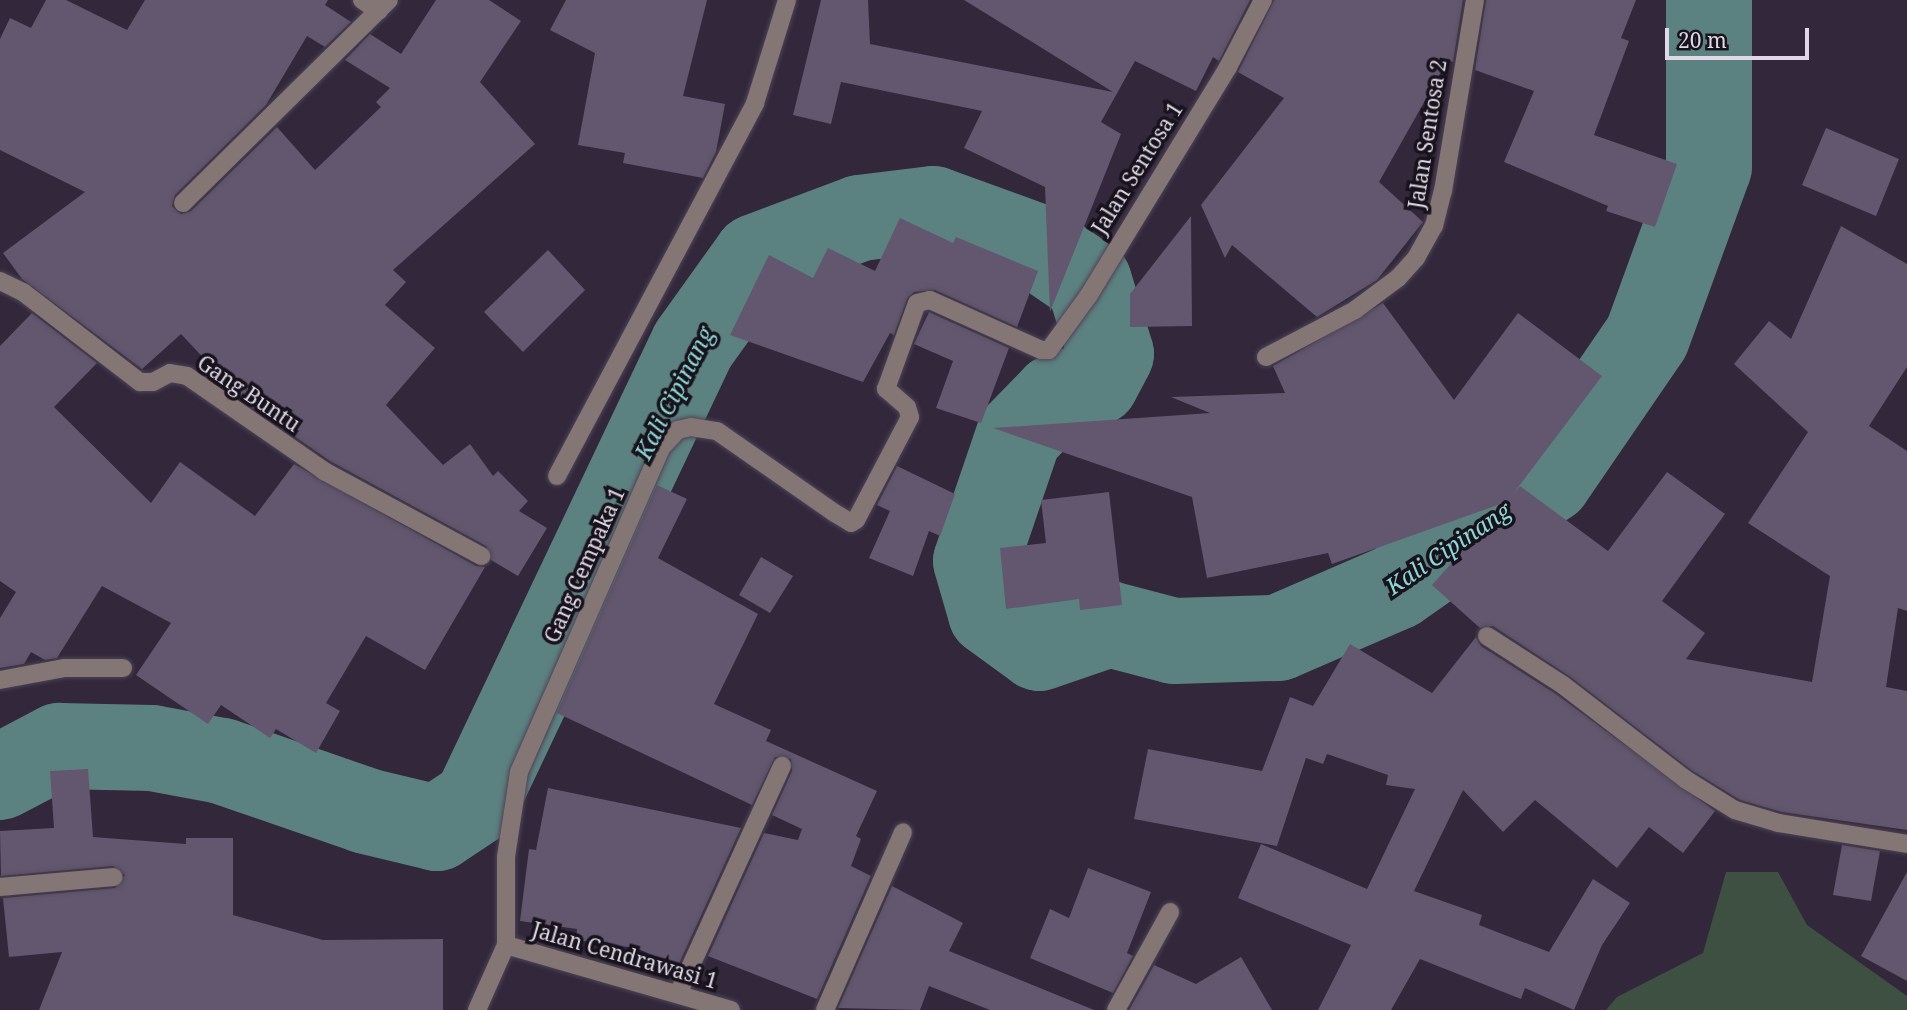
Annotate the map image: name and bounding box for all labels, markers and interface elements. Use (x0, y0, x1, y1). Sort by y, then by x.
scale bar (1669, 14, 1812, 58)
text: 20 m (1678, 26, 1727, 54)
street label: Jalan Sentosa 2 (1403, 58, 1451, 210)
street label: Jalan Sentosa 1 (1086, 97, 1188, 239)
water label: Kali Cipinang (629, 322, 719, 464)
street label: Gang Buntu (193, 349, 305, 437)
street label: Gang Cempaka 1 (539, 484, 629, 646)
water label: Kali Cipinang (1380, 496, 1516, 600)
street label: Jalan Cendrawasi 1 (529, 916, 721, 994)

